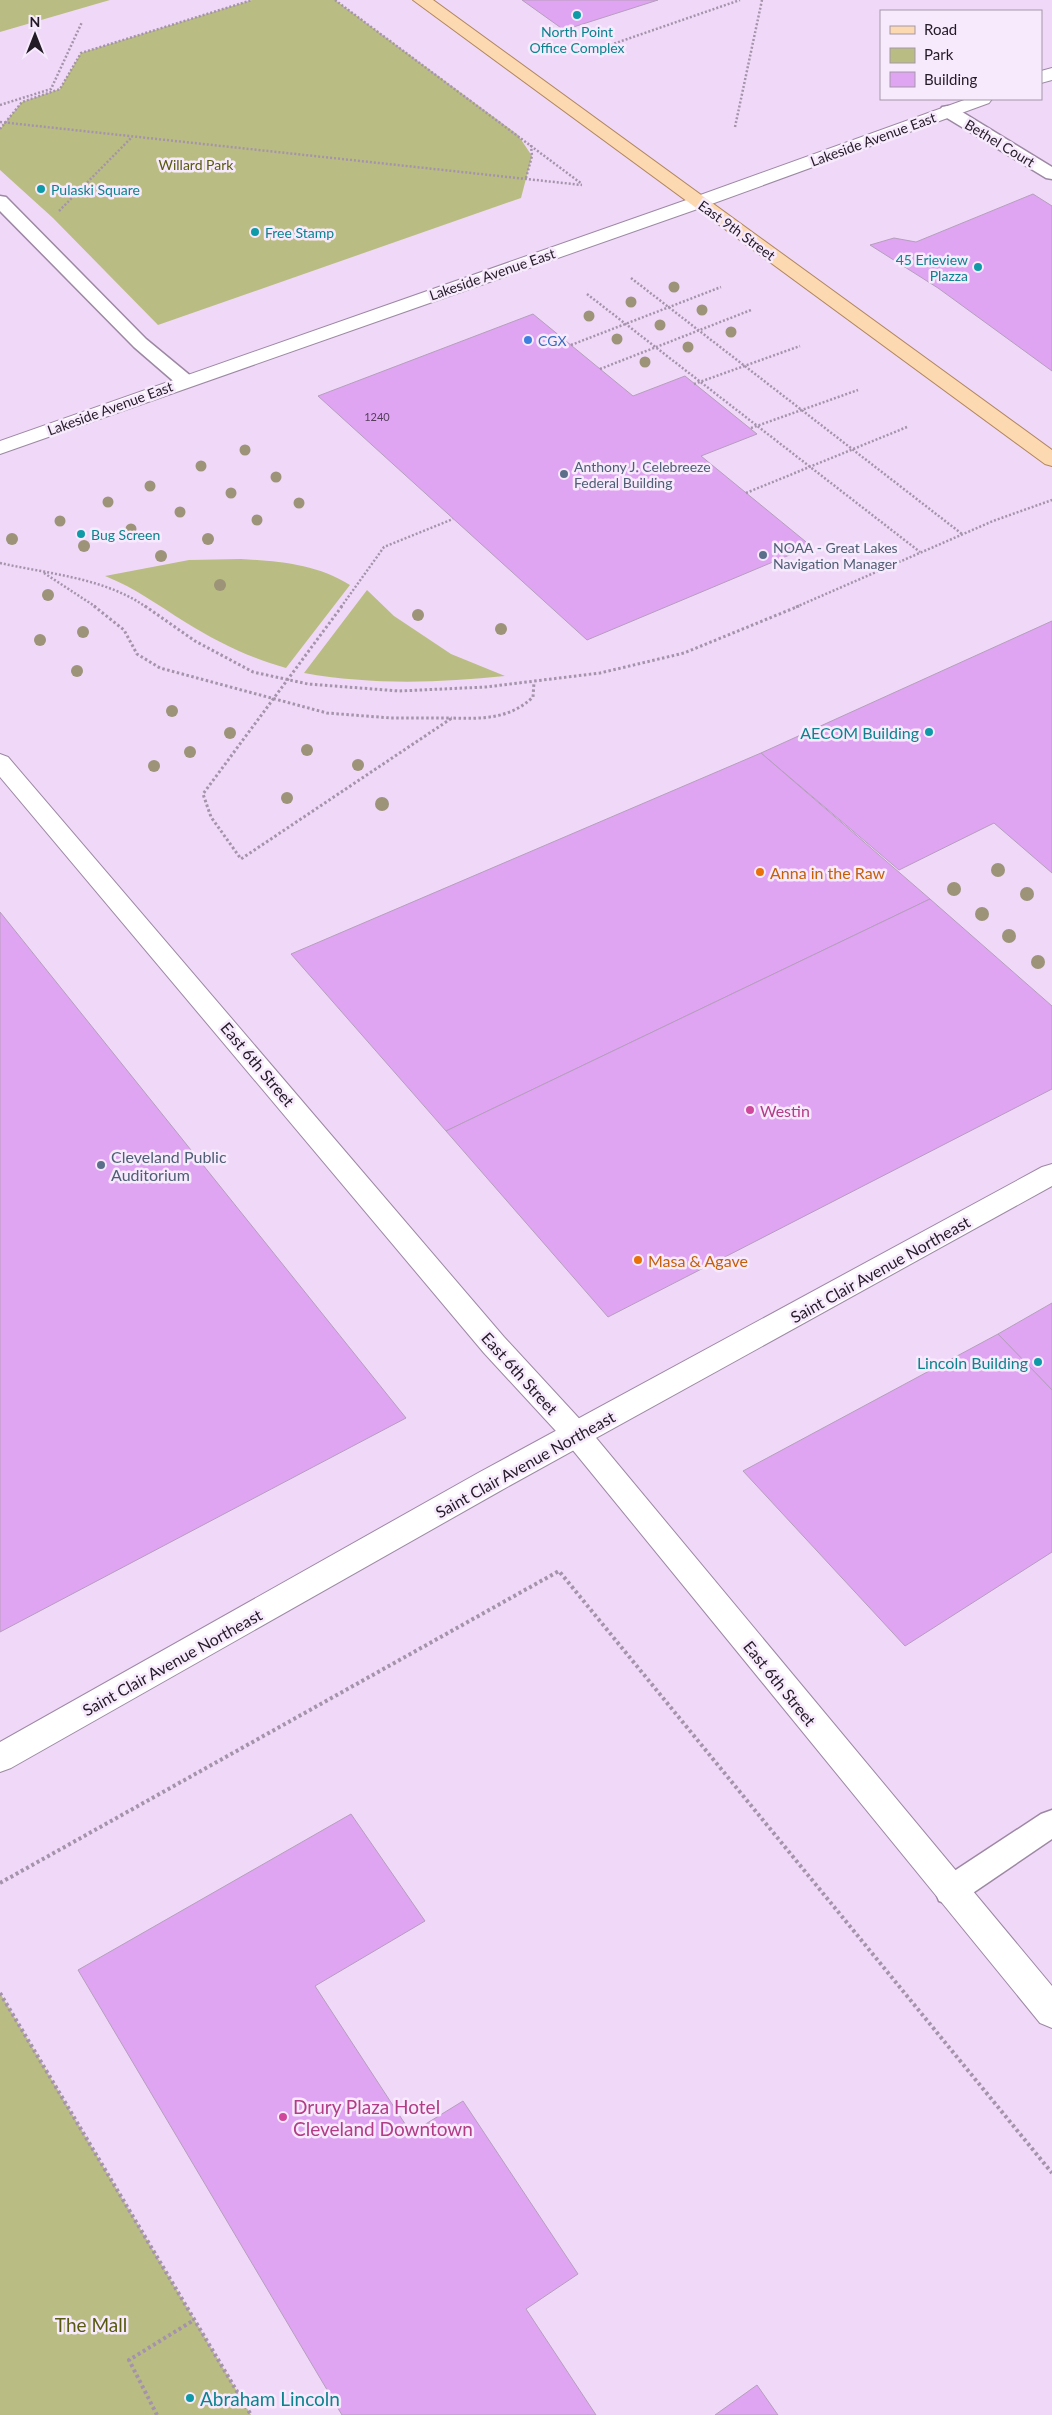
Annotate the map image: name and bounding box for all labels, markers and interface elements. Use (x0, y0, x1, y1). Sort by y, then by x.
marker: North Point Office Complex (571, 9, 583, 21)
north arrow (10, 10, 60, 60)
legend (880, 10, 1042, 100)
text: N (30, 13, 40, 30)
text: Road (924, 20, 957, 38)
place label: North Point Office Complex (529, 23, 625, 56)
text: Park (924, 45, 954, 63)
text: Building (924, 70, 977, 88)
street label: Lakeside Avenue East (808, 108, 938, 170)
street label: Bethel Court (962, 116, 1038, 170)
park label: Willard Park (159, 156, 234, 173)
place label: Pulaski Square (51, 181, 140, 198)
marker: Pulaski Square (35, 183, 47, 195)
street label: East 9th Street (695, 196, 779, 264)
place label: Free Stamp (265, 224, 334, 241)
marker: Free Stamp (249, 226, 261, 238)
street label: Lakeside Avenue East (427, 244, 557, 304)
place label: 45 Erieview Plazza (896, 251, 968, 284)
marker: 45 Erieview Plazza (972, 261, 984, 273)
place label: CGX (538, 332, 566, 349)
marker: CGX (522, 334, 534, 346)
street label: Lakeside Avenue East (45, 377, 175, 439)
house number: 1240 (364, 410, 390, 423)
place label: Anthony J. Celebreeze Federal Building (574, 458, 711, 491)
marker: Anthony J. Celebreeze Federal Building (558, 468, 570, 480)
place label: Bug Screen (91, 526, 160, 543)
marker: Bug Screen (75, 528, 87, 540)
place label: NOAA - Great Lakes Navigation Manager (773, 539, 898, 572)
marker: NOAA - Great Lakes Navigation Manager (757, 549, 769, 561)
place label: AECOM Building (800, 723, 919, 742)
marker: AECOM Building (923, 726, 935, 738)
place label: Anna in the Raw (770, 863, 886, 882)
marker: Anna in the Raw (754, 866, 766, 878)
street label: East 6th Street (217, 1018, 299, 1110)
place label: Westin (760, 1101, 810, 1120)
marker: Westin (744, 1104, 756, 1116)
place label: Cleveland Public Auditorium (111, 1147, 227, 1184)
marker: Cleveland Public Auditorium (95, 1159, 107, 1171)
street label: Saint Clair Avenue Northeast (787, 1212, 973, 1326)
place label: Masa & Agave (648, 1251, 748, 1270)
marker: Masa & Agave (632, 1254, 644, 1266)
street label: East 6th Street (478, 1328, 562, 1418)
place label: Lincoln Building (917, 1353, 1028, 1372)
marker: Lincoln Building (1032, 1356, 1044, 1368)
street label: Saint Clair Avenue Northeast (432, 1407, 618, 1521)
street label: Saint Clair Avenue Northeast (79, 1605, 265, 1719)
street label: East 6th Street (740, 1637, 820, 1730)
place label: Drury Plaza Hotel Cleveland Downtown (293, 2095, 473, 2140)
marker: Drury Plaza Hotel Cleveland Downtown (277, 2111, 289, 2123)
park label: The Mall (55, 2313, 127, 2336)
place label: Abraham Lincoln (200, 2387, 340, 2410)
marker: Abraham Lincoln (184, 2392, 196, 2404)

